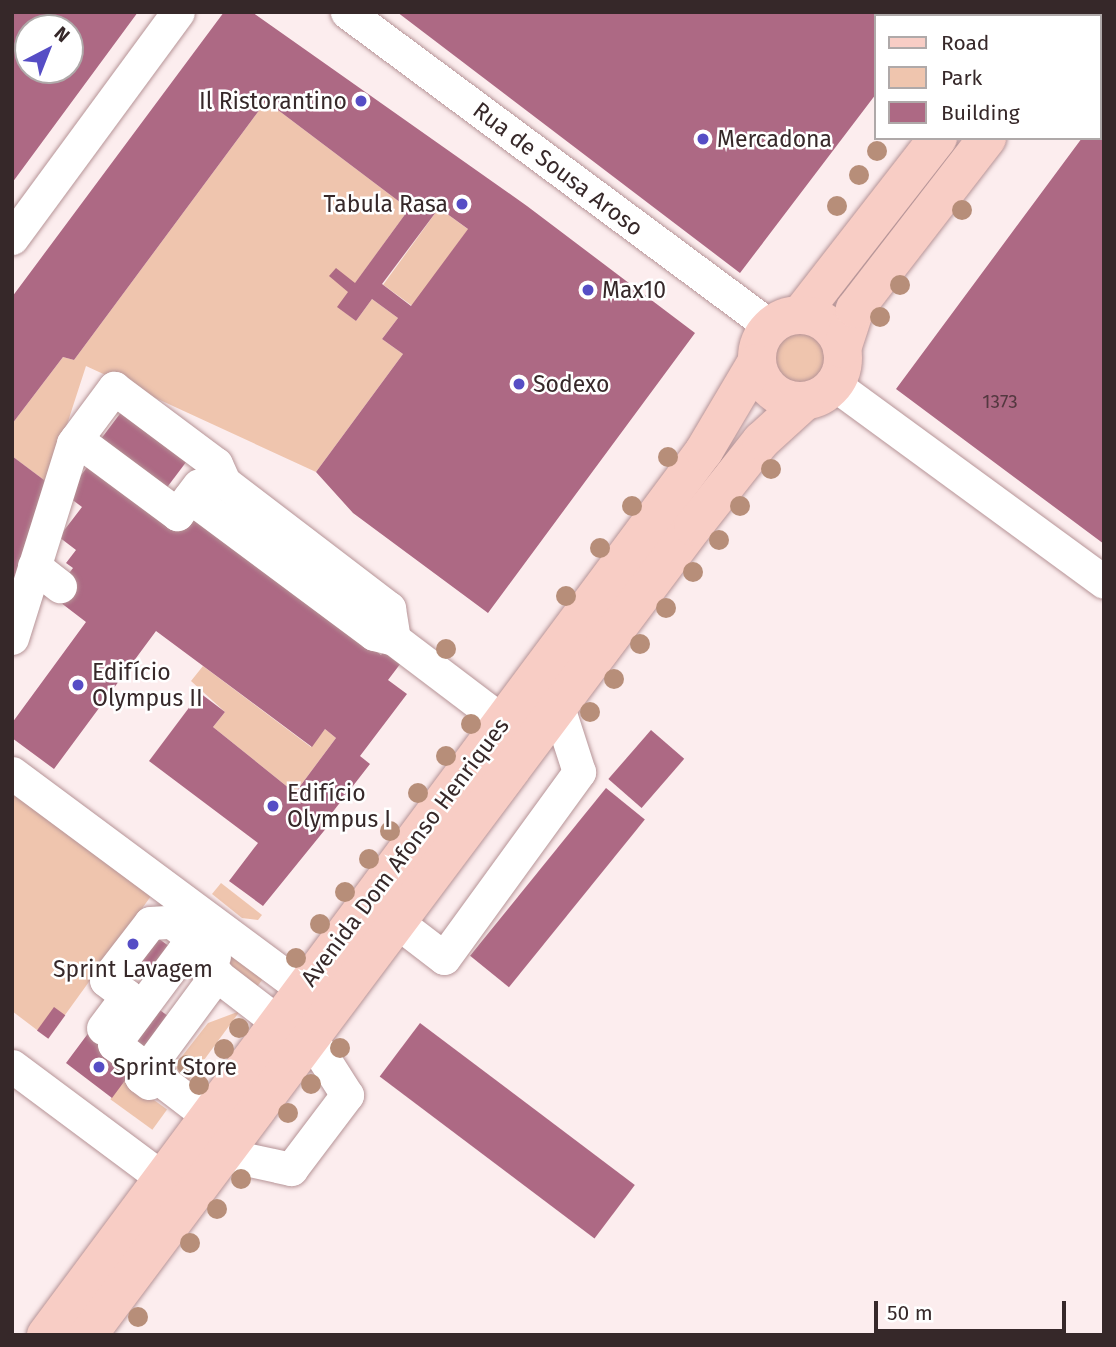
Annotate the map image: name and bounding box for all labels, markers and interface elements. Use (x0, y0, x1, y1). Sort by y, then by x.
north arrow (14, 14, 84, 84)
legend (874, 14, 1102, 140)
text: N (50, 22, 74, 47)
text: Road (941, 30, 989, 56)
text: Park (941, 65, 982, 91)
place label: Il Ristorantino (199, 87, 347, 115)
marker: Il Ristorantino (353, 93, 369, 109)
street label: Rua de Sousa Aroso (468, 96, 648, 242)
text: Building (941, 100, 1020, 126)
place label: Mercadona (717, 125, 832, 153)
marker: Mercadona (695, 131, 711, 147)
place label: Tabula Rasa (323, 190, 448, 218)
marker: Tabula Rasa (454, 196, 470, 212)
place label: Max10 (602, 276, 666, 304)
marker: Max10 (580, 282, 596, 298)
place label: Sodexo (533, 370, 609, 398)
marker: Sodexo (511, 376, 527, 392)
house number: 1373 (982, 391, 1018, 413)
place label: Edifício Olympus II (92, 658, 203, 712)
marker: Edifício Olympus II (70, 677, 86, 693)
street label: Avenida Dom Afonso Henriques (295, 712, 515, 992)
place label: Edifício Olympus I (287, 779, 391, 833)
marker: Edifício Olympus I (265, 798, 281, 814)
marker: Sprint Lavagem (125, 936, 141, 952)
place label: Sprint Lavagem (53, 955, 213, 983)
place label: Sprint Store (113, 1053, 237, 1081)
marker: Sprint Store (91, 1059, 107, 1075)
scale bar (878, 1288, 1070, 1332)
text: 50 m (887, 1300, 933, 1326)

